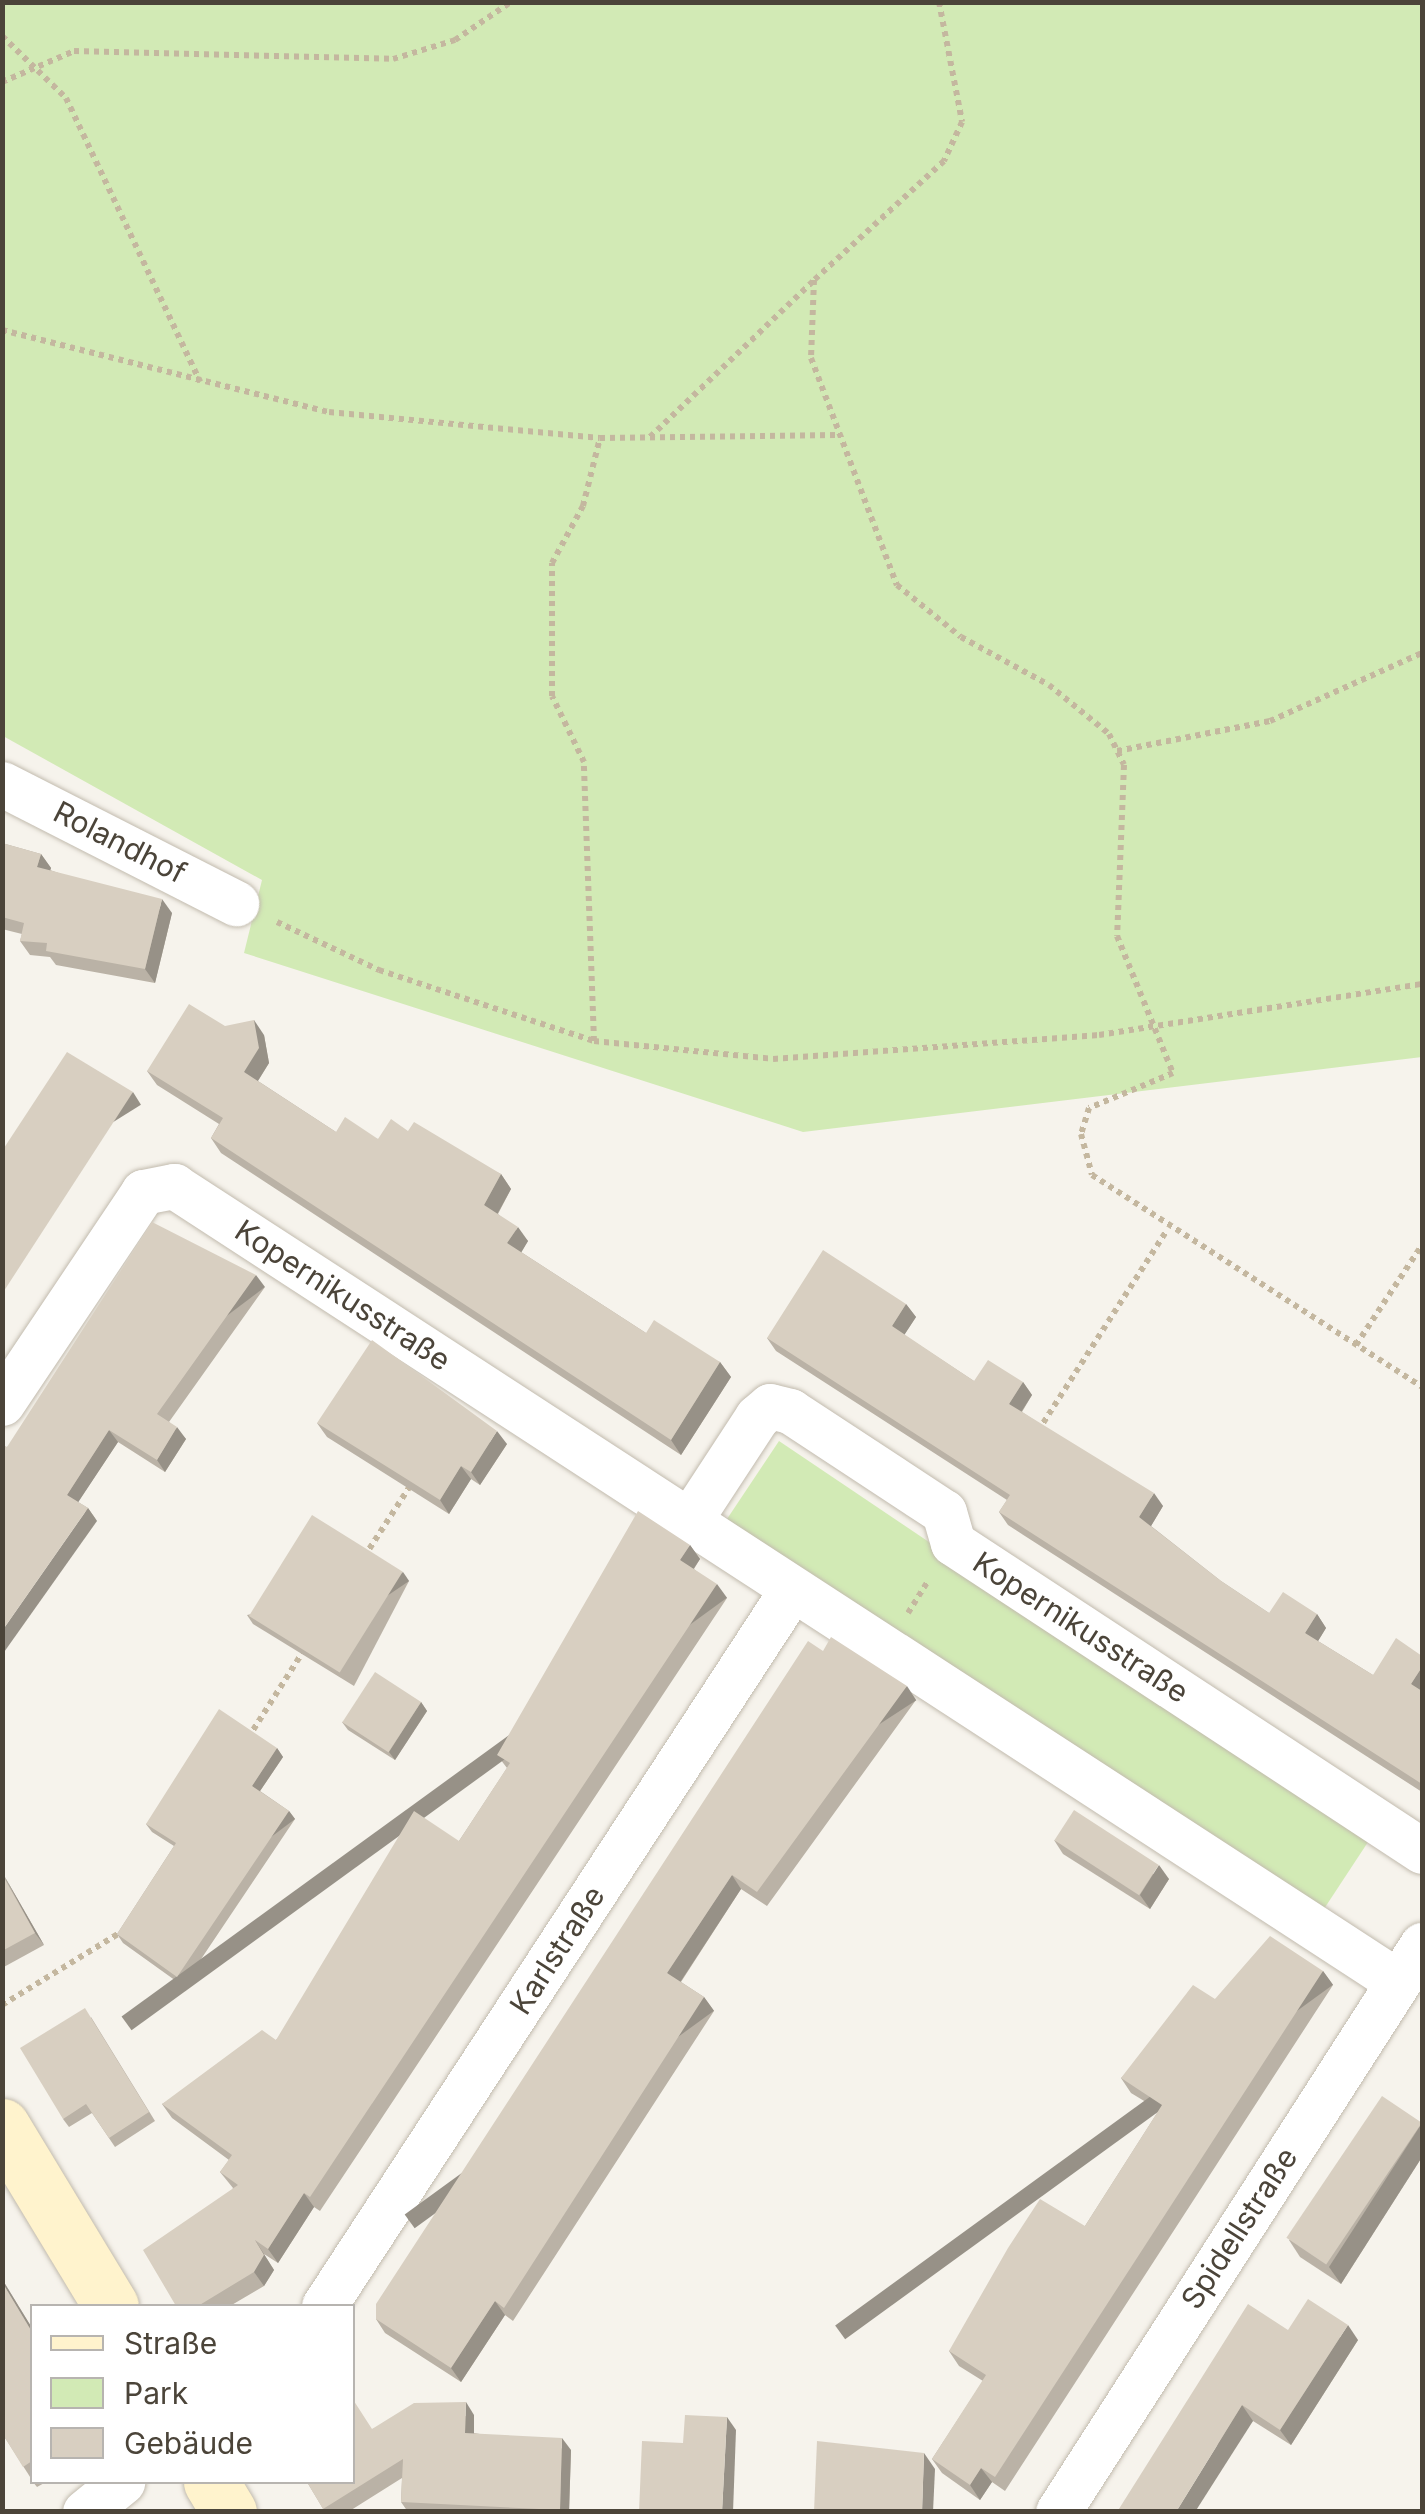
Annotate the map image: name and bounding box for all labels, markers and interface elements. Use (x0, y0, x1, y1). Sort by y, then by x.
street label: Rolandhof (48, 793, 192, 891)
street label: Kopernikusstraße (229, 1212, 457, 1378)
street label: Kopernikusstraße (967, 1544, 1195, 1710)
street label: Karlstraße (502, 1879, 612, 2021)
street label: Spidellstraße (1174, 2141, 1304, 2315)
legend (30, 2304, 355, 2484)
text: Straße (124, 2325, 217, 2361)
text: Park (124, 2375, 188, 2411)
text: Gebäude (124, 2425, 253, 2461)

